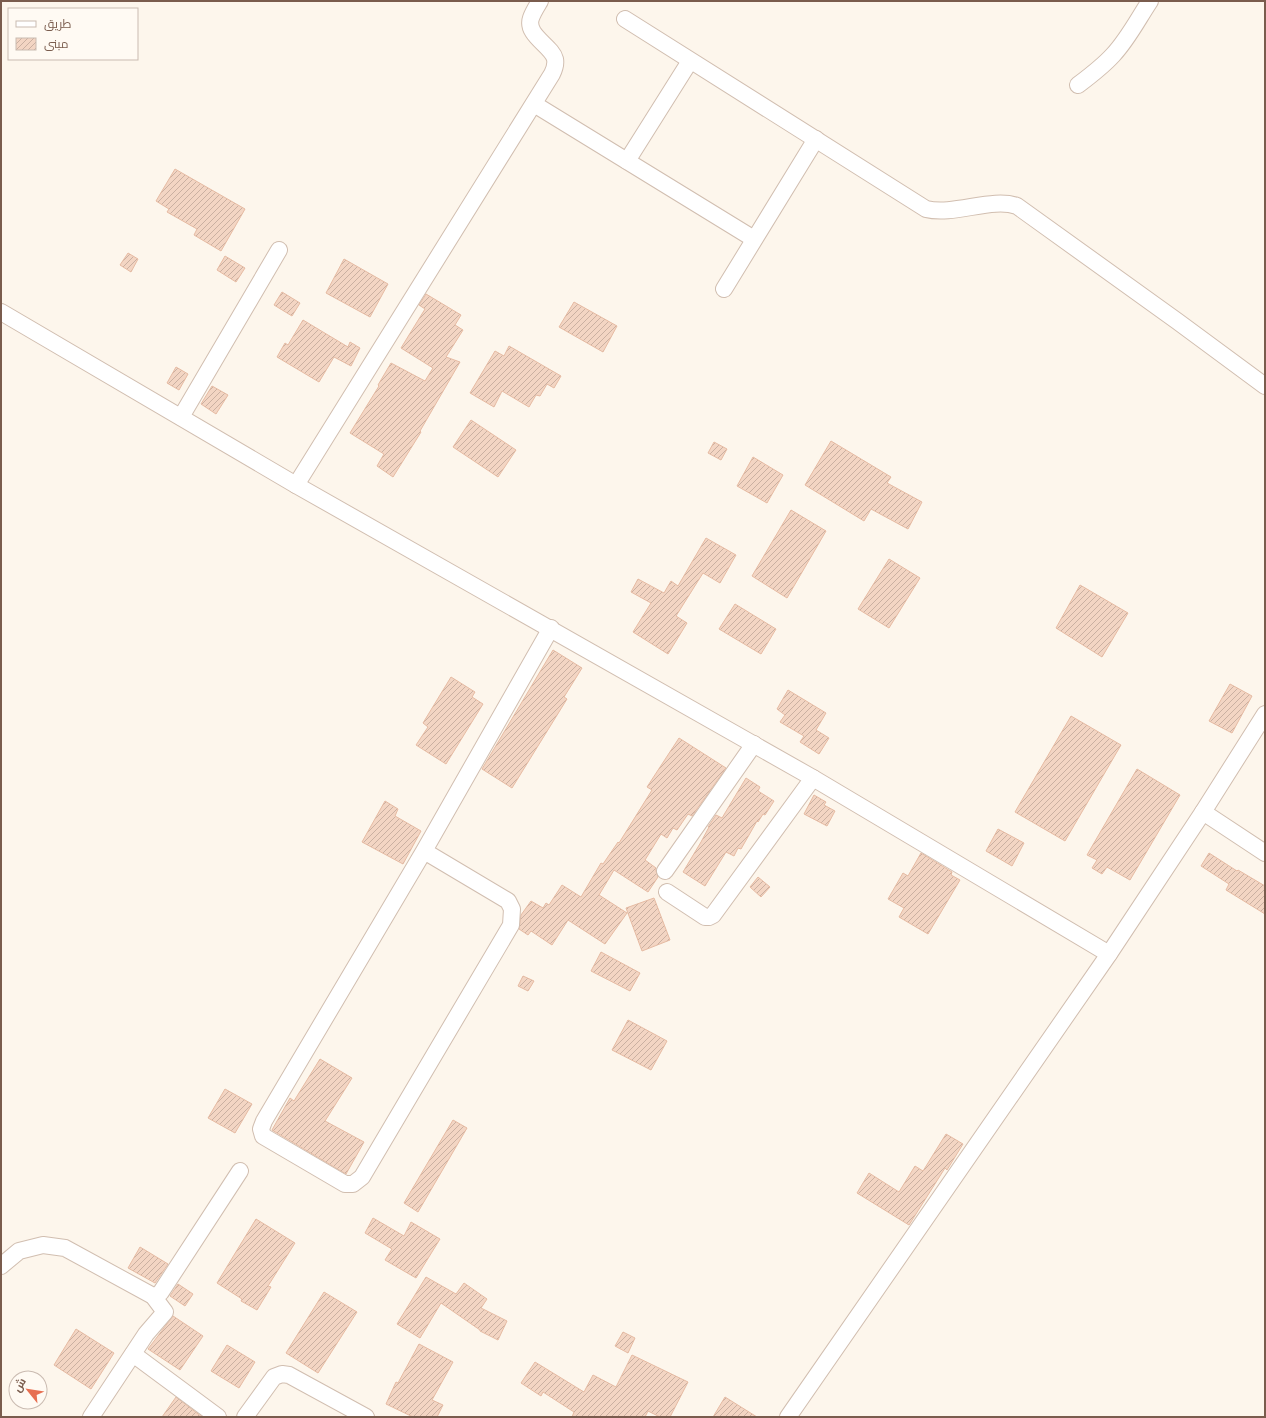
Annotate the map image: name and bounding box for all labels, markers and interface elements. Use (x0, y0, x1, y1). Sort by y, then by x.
legend (8, 8, 138, 60)
text: طريق (44, 17, 72, 31)
text: مبنى (44, 37, 69, 51)
north arrow (8, 1370, 48, 1410)
text: ش (11, 1376, 29, 1395)

